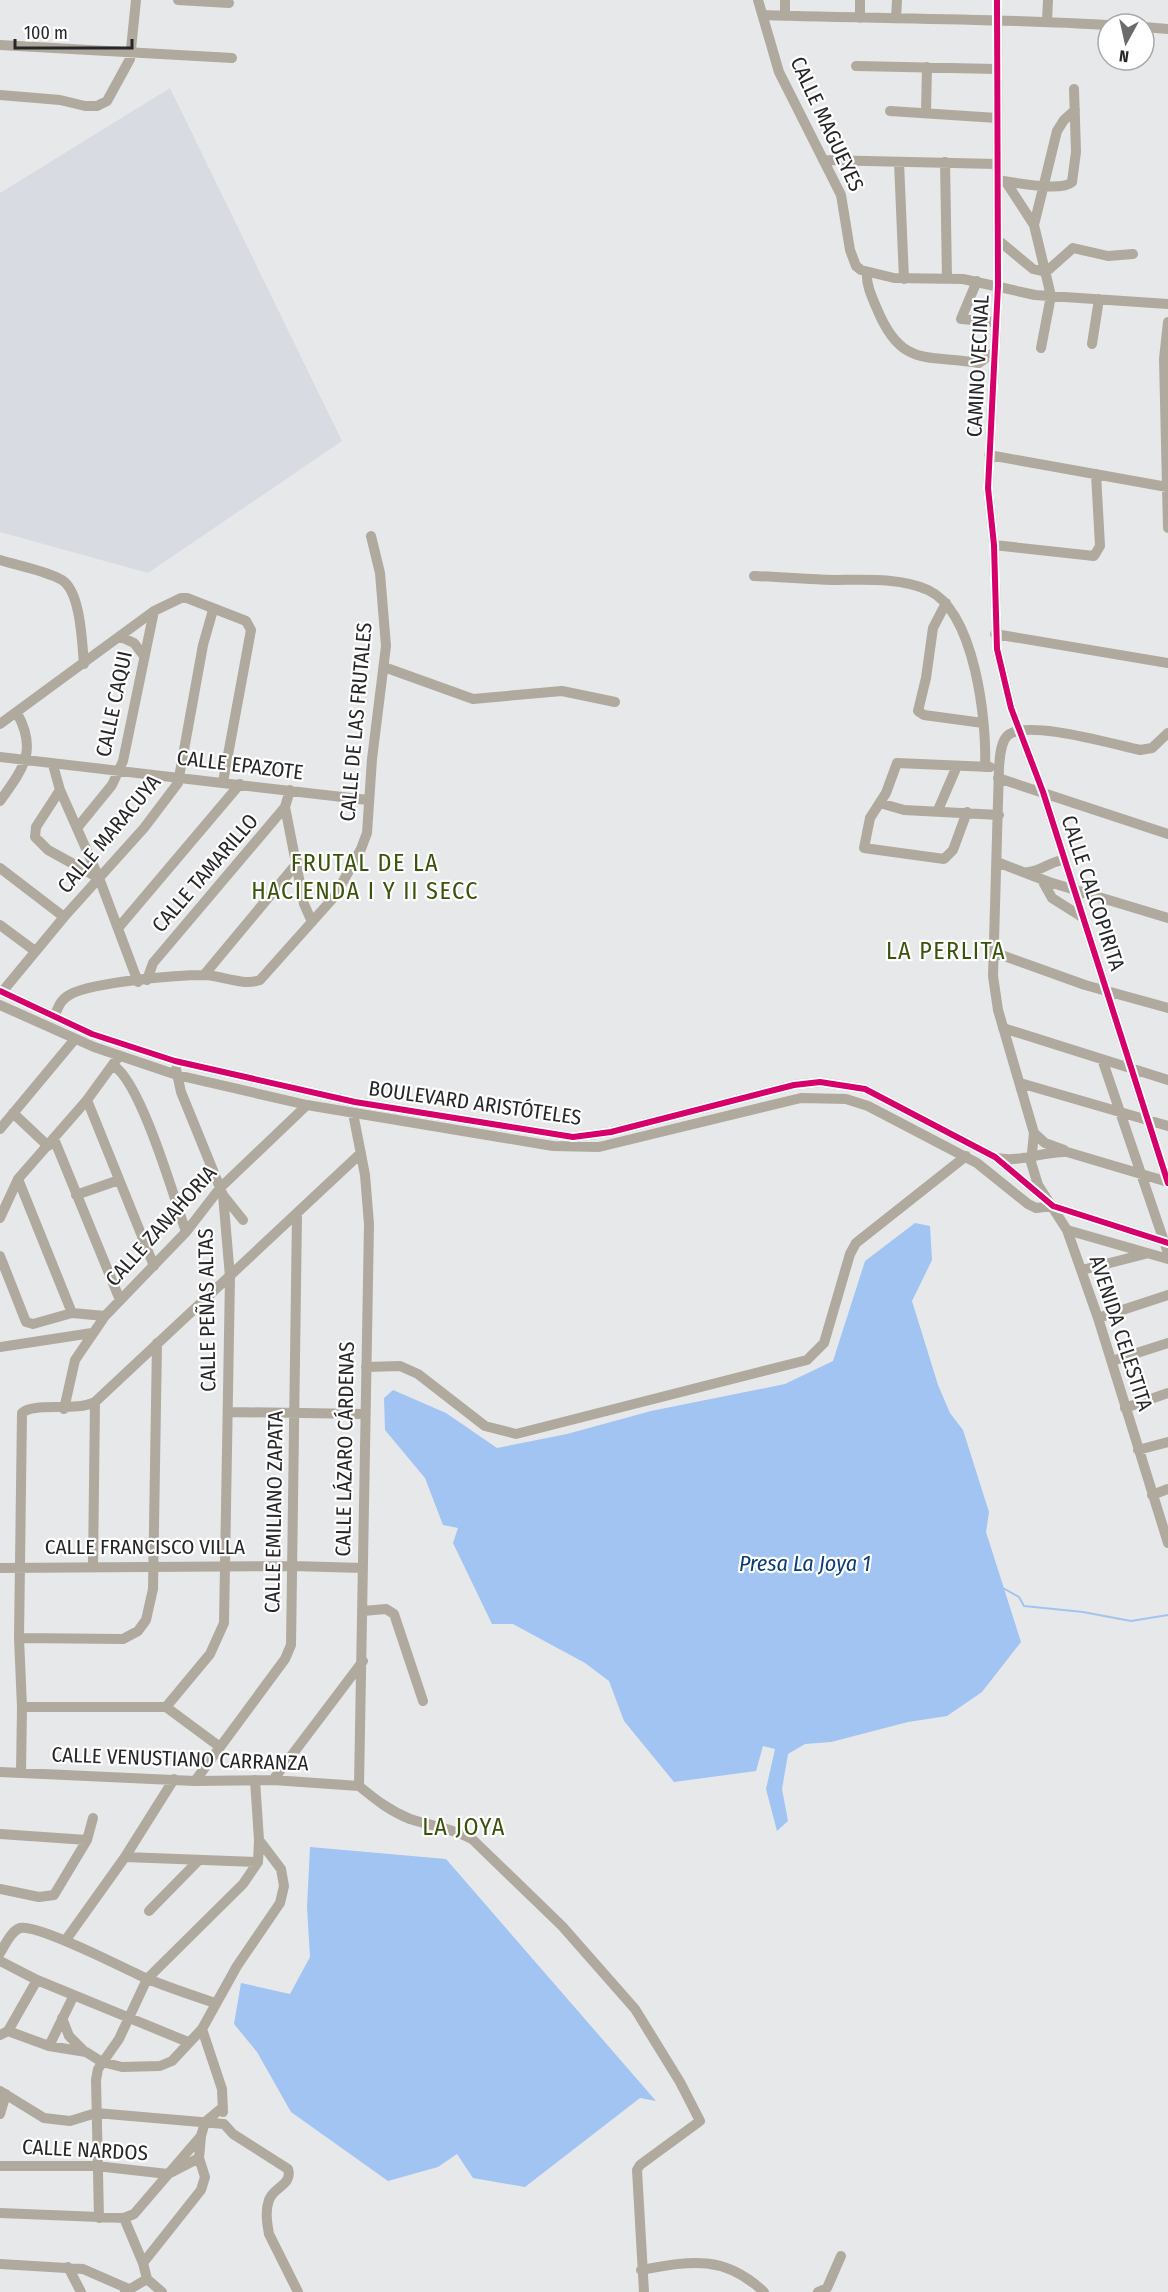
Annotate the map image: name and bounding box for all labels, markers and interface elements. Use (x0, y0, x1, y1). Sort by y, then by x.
scale bar (15, 12, 132, 50)
north arrow (1096, 12, 1156, 72)
text: 100 m (24, 22, 68, 44)
text: N (1118, 46, 1130, 66)
street label: CALLE MAGUEYES (784, 53, 870, 195)
street label: CAMINO VECINAL (961, 293, 995, 438)
street label: CALLE DE LAS FRUTALES (334, 621, 378, 823)
street label: CALLE CAQUI (90, 649, 138, 759)
street label: CALLE EPAZOTE (175, 744, 305, 786)
street label: CALLE MARACUYA (52, 769, 166, 899)
street label: CALLE TAMARILLO (146, 808, 264, 938)
street label: CALLE CALCOPIRITA (1056, 812, 1130, 974)
district label: FRUTAL DE LA HACIENDA I Y II SECC (251, 849, 479, 905)
district label: LA PERLITA (886, 937, 1006, 965)
street label: BOULEVARD ARISTÓTELES (367, 1075, 583, 1131)
street label: CALLE ZANAHORIA (100, 1160, 222, 1292)
street label: CALLE PEÑAS ALTAS (193, 1228, 221, 1392)
street label: AVENIDA CELESTITA (1084, 1252, 1158, 1414)
street label: CALLE LÁZARO CÁRDENAS (330, 1341, 360, 1557)
street label: CALLE EMILIANO ZAPATA (259, 1411, 289, 1613)
street label: CALLE FRANCISCO VILLA (45, 1534, 245, 1560)
water label: Presa La Joya 1 (739, 1550, 871, 1577)
street label: CALLE VENUSTIANO CARRANZA (51, 1742, 309, 1776)
district label: LA JOYA (422, 1813, 506, 1841)
street label: CALLE NARDOS (21, 2134, 149, 2166)

